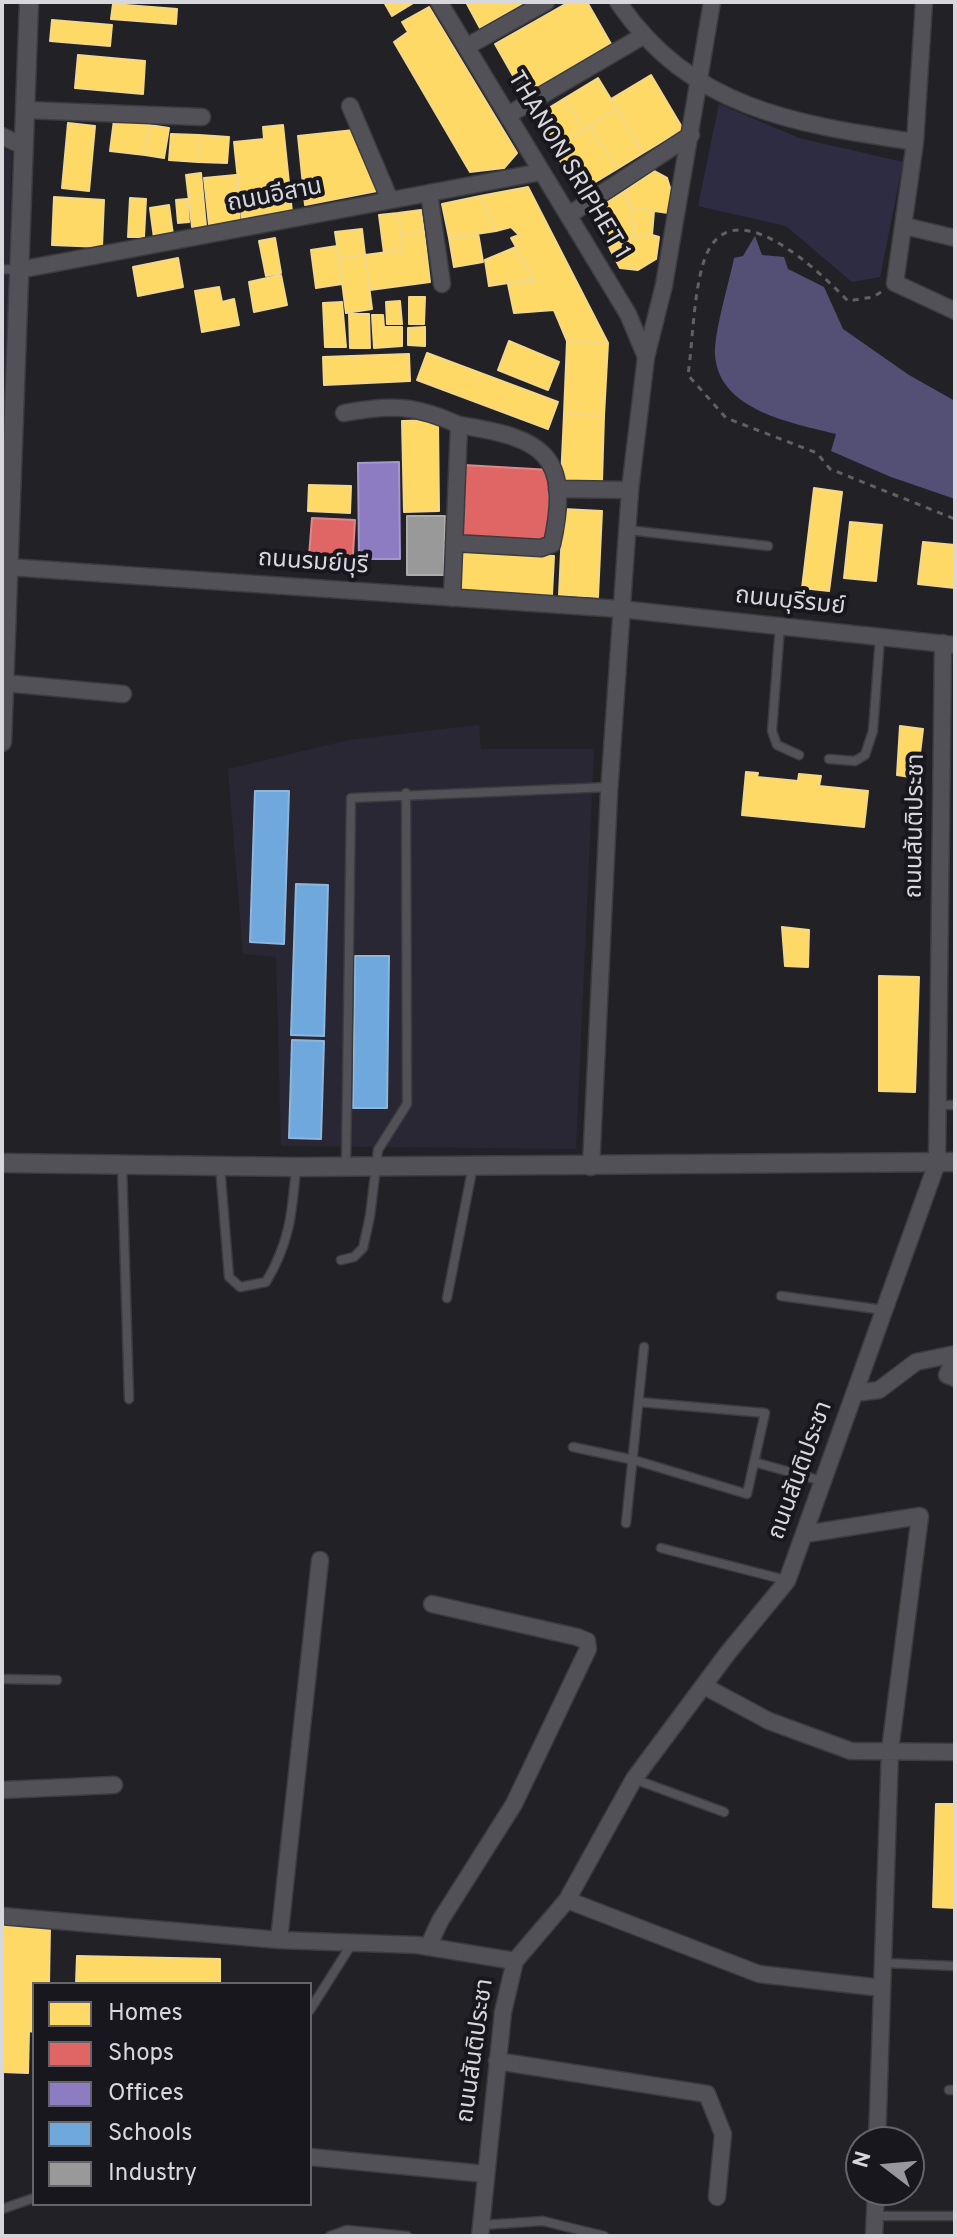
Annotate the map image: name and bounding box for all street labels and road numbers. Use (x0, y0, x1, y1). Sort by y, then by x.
street label: THANON SRIPHET 1 (499, 67, 635, 265)
street label: ถนนอีสาน (225, 174, 325, 220)
street label: ถนนรมย์บุรี (257, 546, 369, 582)
street label: ถนนบุรีรมย์ (733, 583, 847, 623)
street label: ถนนสันติประชา (901, 753, 933, 899)
street label: ถนนสันติประชา (764, 1398, 840, 1544)
street label: ถนนสันติประชา (453, 1977, 501, 2125)

